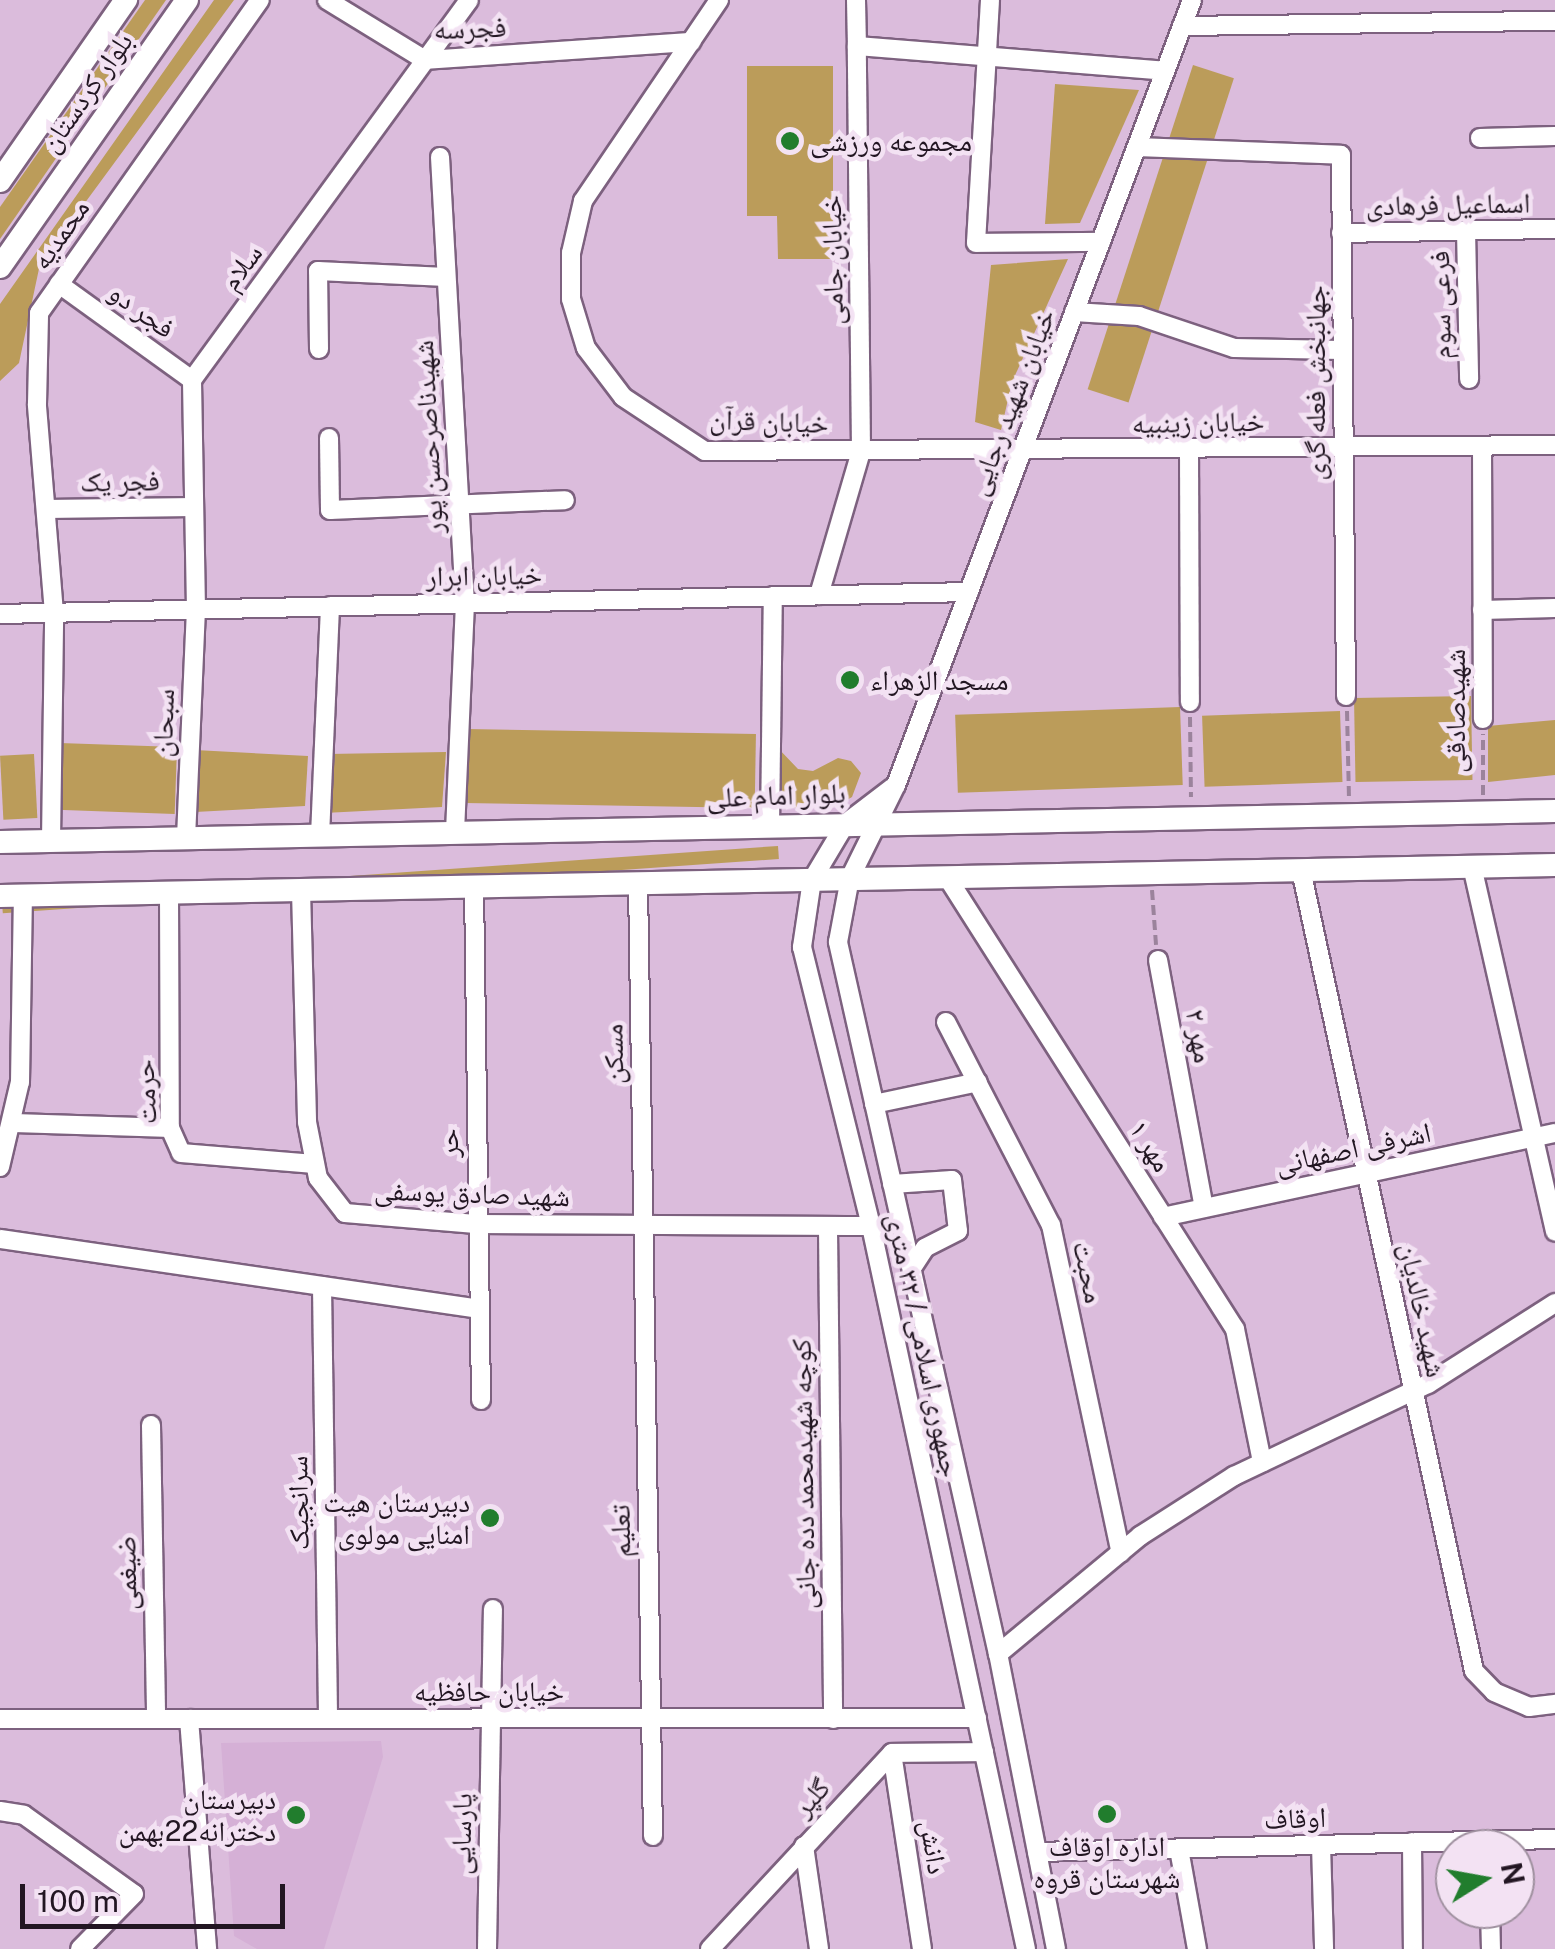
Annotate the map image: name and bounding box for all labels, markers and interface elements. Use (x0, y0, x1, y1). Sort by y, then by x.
street label: فجرسه (433, 10, 507, 46)
street label: بلوار کردستان (33, 26, 139, 158)
place label: مجموعه ورزشی (810, 124, 972, 158)
marker: مجموعه ورزشی (779, 130, 801, 152)
street label: اسماعیل فرهادی (1365, 186, 1531, 222)
street label: محمدیه (24, 192, 96, 276)
street label: خیابان جامی (814, 195, 850, 325)
street label: سلام (213, 237, 269, 297)
street label: فرعی سوم (1422, 250, 1458, 360)
street label: فجر دو (103, 275, 181, 345)
street label: جهانبخش فعله گری (1298, 285, 1332, 481)
street label: خیابان شهید رجایی (960, 304, 1062, 500)
street label: شهیدناصرحسن پور (406, 339, 450, 535)
street label: خیابان قرآن (709, 402, 829, 440)
street label: خیابان زینبیه (1131, 404, 1265, 440)
street label: فجر یک (80, 464, 160, 498)
street label: خیابان ابرار (426, 557, 542, 593)
street label: شهیدصادقی (1438, 649, 1472, 773)
place label: مسجد الزهراء (870, 663, 1008, 697)
marker: مسجد الزهراء (839, 669, 861, 691)
street label: سبحان (145, 688, 181, 758)
street label: بلوار امام علی (706, 776, 846, 814)
street label: مهر ۲ (1179, 1006, 1221, 1066)
street label: مسکن (596, 1023, 630, 1085)
street label: حرمت (127, 1059, 163, 1125)
street label: مهر ۱ (1122, 1114, 1180, 1178)
street label: اشرفی اصفهانی (1272, 1115, 1434, 1181)
street label: حر (431, 1128, 465, 1158)
street label: شهید صادق یوسفی (373, 1173, 571, 1213)
street label: جمهوری اسلامی / ۳۲ متری (880, 1210, 968, 1480)
street label: محبت (1066, 1238, 1112, 1306)
street label: شهید خالدیان (1392, 1240, 1454, 1380)
street label: کوچه شهیدمحمد دده جانی (784, 1338, 822, 1610)
street label: سرانجیک (280, 1455, 316, 1551)
place label: دبیرستان هیت امنایی مولوی (323, 1485, 470, 1551)
street label: تعلیم (603, 1504, 637, 1558)
marker: دبیرستان هیت امنایی مولوی (479, 1507, 501, 1529)
street label: ضیغمی (109, 1535, 143, 1611)
street label: خیابان حافظیه (414, 1674, 564, 1708)
street label: گلپر (785, 1771, 837, 1823)
place label: دبیرستان دخترانه22بهمن (119, 1782, 276, 1848)
street label: پارسایی (443, 1793, 479, 1875)
street label: اوقاف (1263, 1800, 1327, 1836)
marker: اداره اوقاف شهرستان قروه (1096, 1803, 1118, 1825)
marker: دبیرستان دخترانه22بهمن (285, 1804, 307, 1826)
street label: دانش (913, 1817, 955, 1877)
place label: اداره اوقاف شهرستان قروه (1034, 1829, 1180, 1895)
north arrow (1435, 1829, 1535, 1929)
text: N (1495, 1860, 1531, 1887)
scale bar (25, 1864, 290, 1926)
text: 100 m (37, 1883, 119, 1919)

